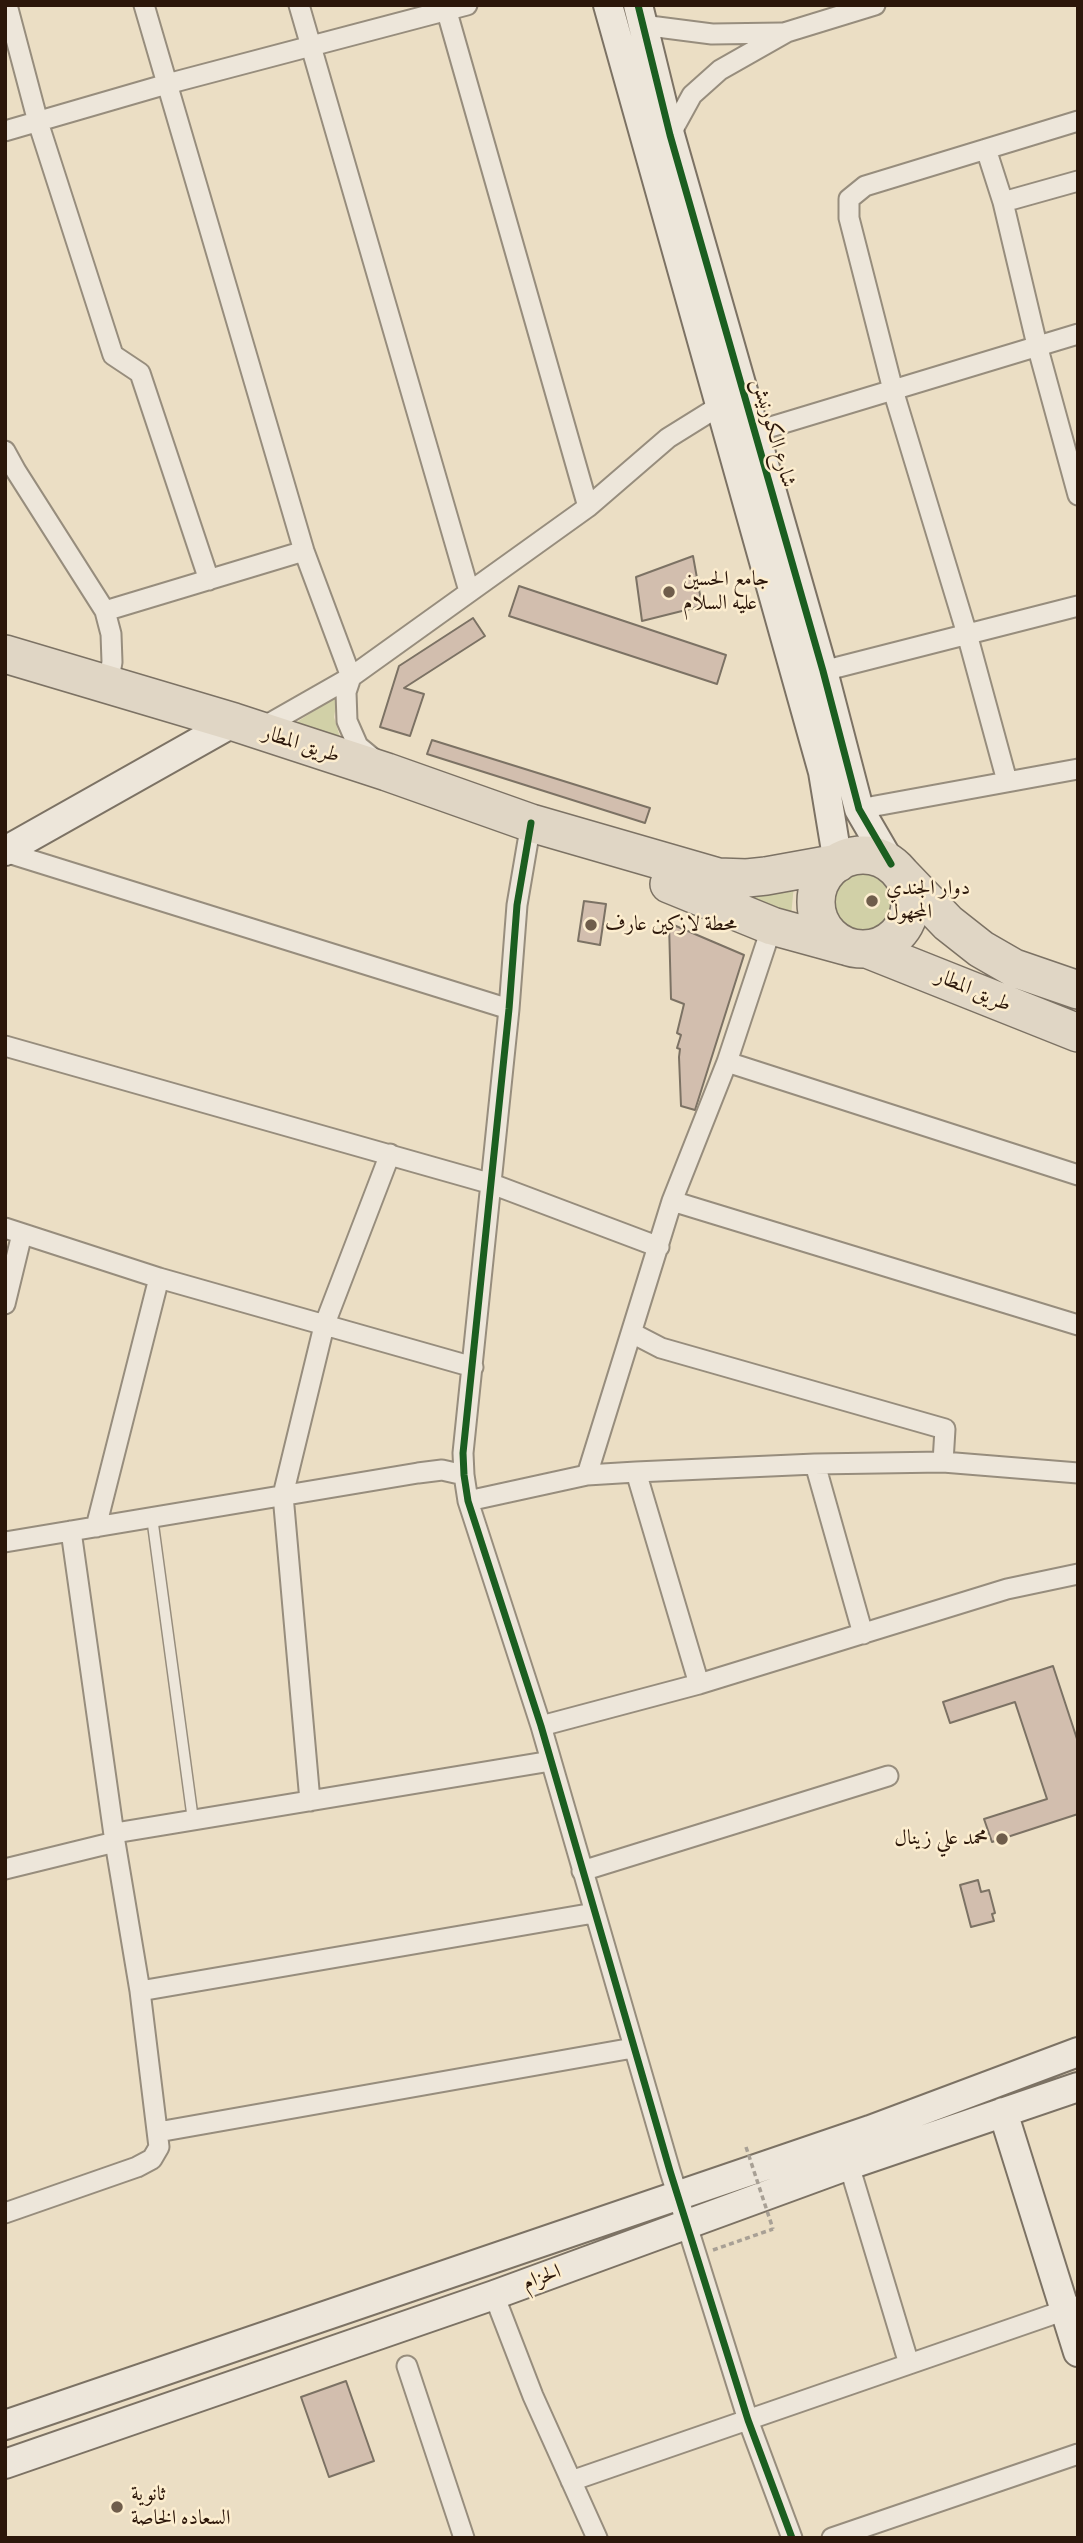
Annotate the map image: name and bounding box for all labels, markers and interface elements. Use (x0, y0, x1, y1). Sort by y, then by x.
street label: شارع الكورنيش (745, 375, 801, 491)
place label: جامع الحسين عليه السلام (683, 567, 769, 617)
marker: جامع الحسين عليه السلام (661, 584, 677, 600)
street label: طريق المطار (259, 721, 343, 769)
place label: دوار الجندي المجهول (886, 876, 970, 926)
marker: دوار الجندي المجهول (864, 893, 880, 909)
place label: محطة لازكين عارف (605, 912, 737, 938)
marker: محطة لازكين عارف (583, 917, 599, 933)
street label: طريق المطار (931, 964, 1015, 1018)
place label: محمد علي زينال (894, 1826, 988, 1852)
marker: محمد علي زينال (994, 1831, 1010, 1847)
street label: الحزام (519, 2259, 565, 2297)
place label: ثانوية السعاده الخاصة (131, 2482, 231, 2532)
marker: ثانوية السعاده الخاصة (109, 2499, 125, 2515)

